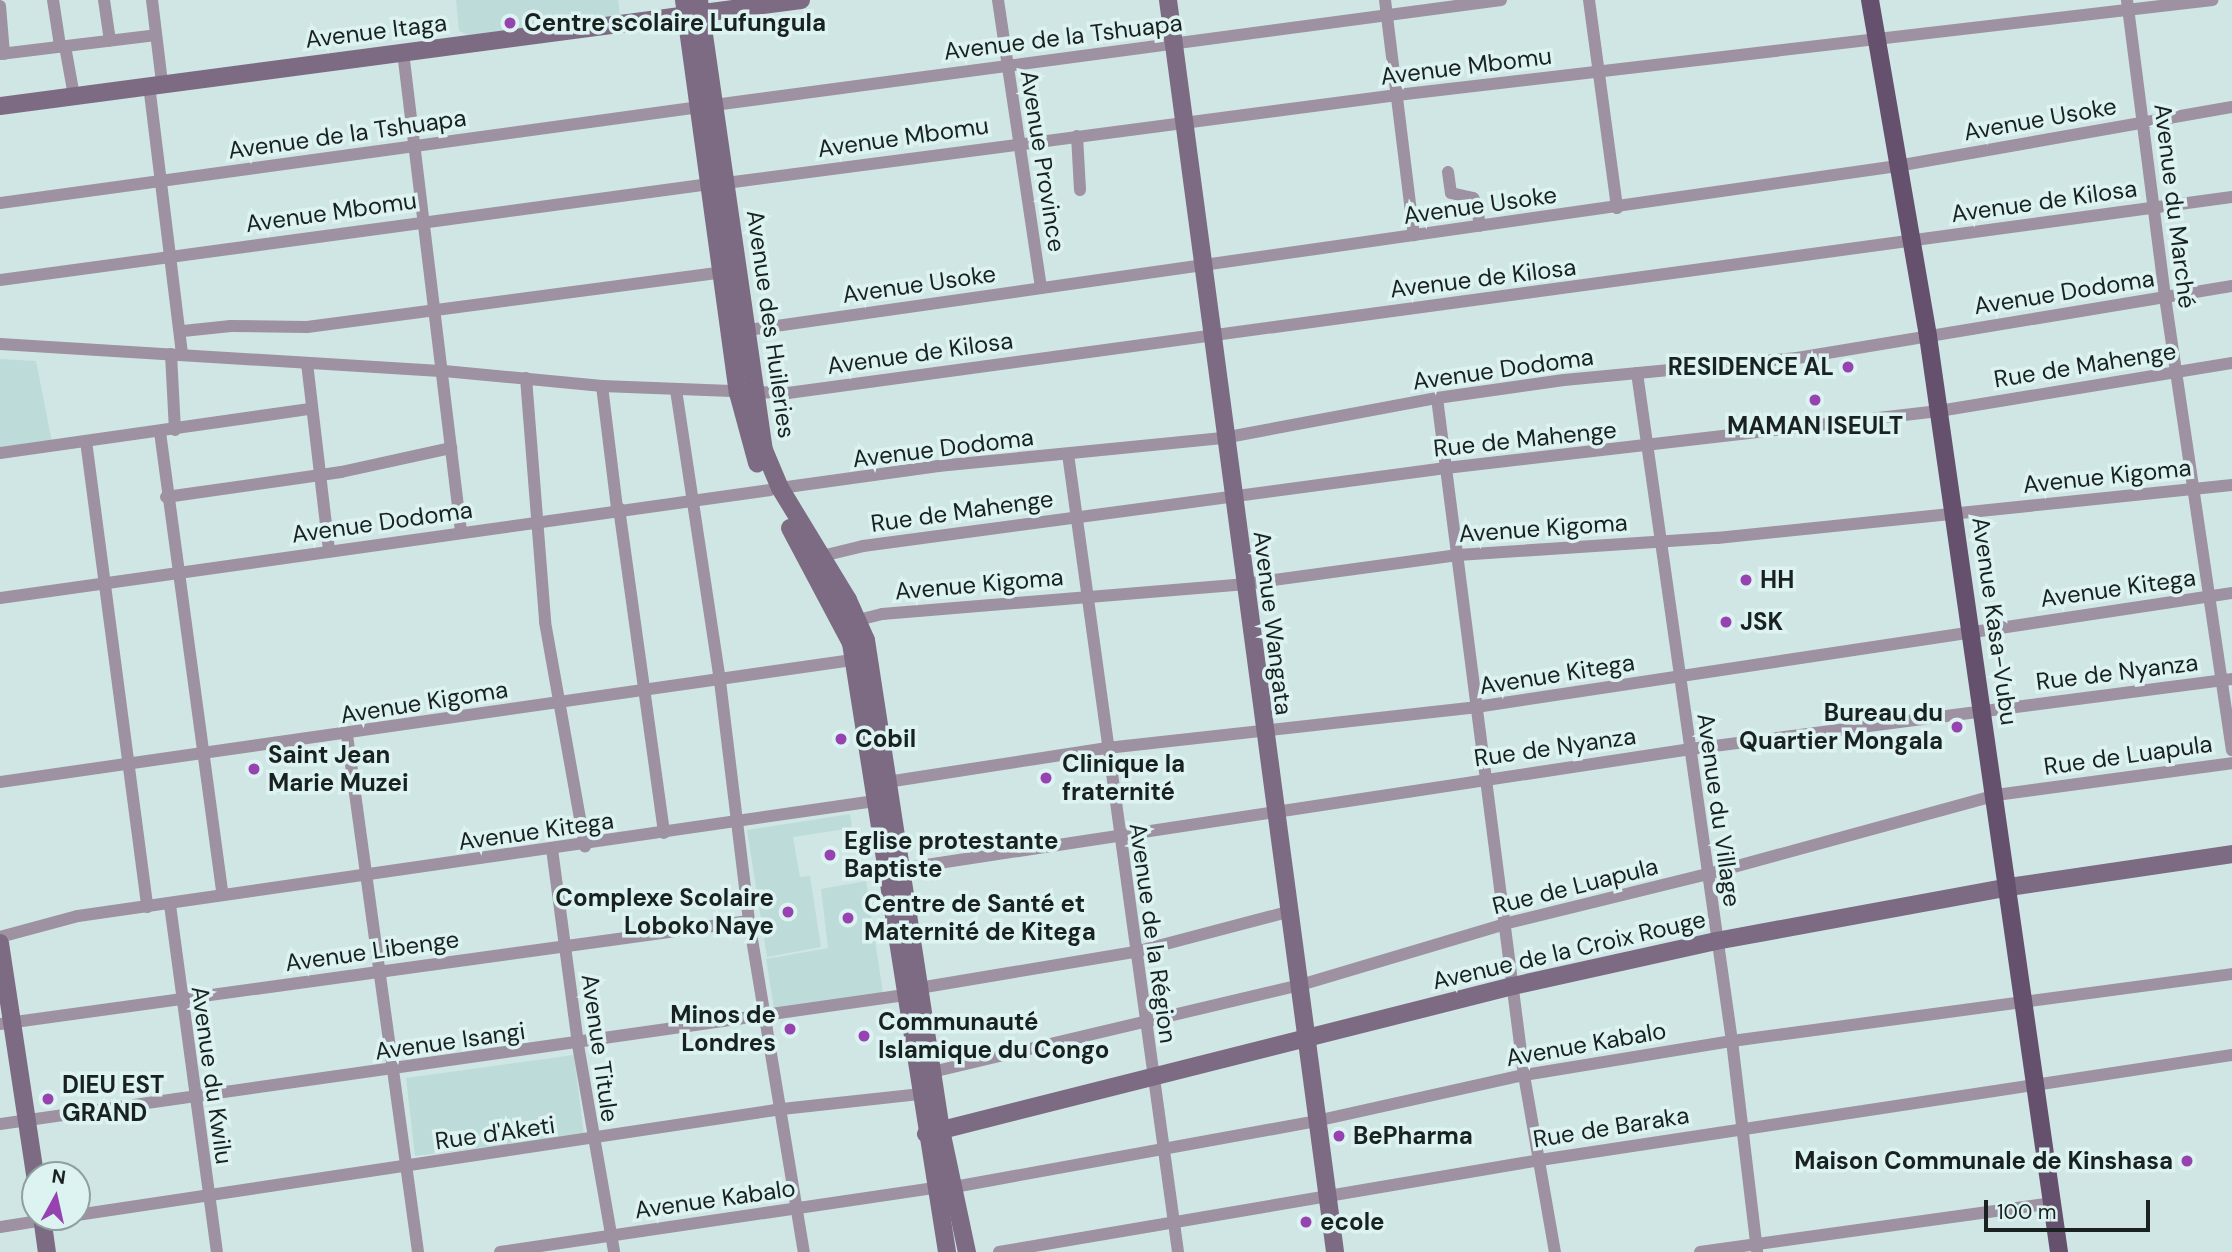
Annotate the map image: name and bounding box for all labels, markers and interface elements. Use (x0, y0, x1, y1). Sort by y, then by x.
street label: Avenue Itaga (304, 8, 448, 54)
street label: Avenue de la Tshuapa (942, 8, 1184, 66)
place label: Centre scolaire Lufungula (524, 9, 826, 37)
marker: Centre scolaire Lufungula (502, 15, 518, 31)
street label: Avenue Mbomu (1379, 41, 1553, 91)
street label: Avenue Province (1014, 68, 1072, 254)
street label: Avenue Usoke (1961, 91, 2119, 147)
street label: Avenue du Marché (2148, 102, 2202, 310)
street label: Avenue de la Tshuapa (226, 103, 468, 165)
street label: Avenue Mbomu (816, 111, 990, 163)
street label: Avenue de Kilosa (1949, 174, 2139, 228)
street label: Avenue Usoke (1401, 180, 1559, 230)
street label: Avenue Mbomu (244, 186, 418, 238)
street label: Avenue des Huileries (741, 208, 801, 440)
street label: Avenue de Kilosa (1388, 252, 1578, 304)
street label: Avenue Usoke (840, 259, 998, 309)
street label: Avenue Dodoma (1972, 264, 2156, 320)
street label: Avenue de Kilosa (825, 326, 1015, 380)
street label: Rue de Mahenge (1992, 336, 2178, 394)
street label: Avenue Dodoma (1411, 342, 1595, 396)
place label: RESIDENCE AL (1668, 353, 1834, 381)
marker: RESIDENCE AL (1840, 359, 1856, 375)
marker: MAMAN ISEULT (1807, 392, 1823, 408)
place label: MAMAN ISEULT (1727, 412, 1903, 440)
street label: Rue de Mahenge (1432, 415, 1618, 463)
street label: Avenue Dodoma (851, 423, 1035, 473)
street label: Avenue Kigoma (2021, 453, 2193, 499)
street label: Rue de Mahenge (869, 484, 1055, 538)
street label: Avenue Dodoma (290, 495, 474, 549)
street label: Avenue Kigoma (1458, 508, 1628, 548)
street label: Avenue Kasa-Vubu (1966, 515, 2024, 727)
street label: Avenue Wangata (1247, 529, 1299, 717)
street label: Avenue Kigoma (893, 562, 1065, 606)
street label: Avenue Kitega (2038, 563, 2198, 613)
place label: HH (1760, 566, 1794, 594)
marker: HH (1738, 572, 1754, 588)
place label: JSK (1740, 608, 1783, 636)
marker: JSK (1718, 614, 1734, 630)
street label: Avenue Kitega (1477, 648, 1637, 700)
street label: Rue de Nyanza (2034, 648, 2200, 696)
street label: Avenue Kigoma (338, 675, 510, 729)
place label: Bureau du Quartier Mongala (1739, 699, 1943, 755)
street label: Avenue du Village (1691, 711, 1747, 909)
marker: Bureau du Quartier Mongala (1949, 719, 1965, 735)
street label: Rue de Nyanza (1472, 721, 1638, 773)
place label: Cobil (855, 725, 916, 753)
street label: Rue de Luapula (2042, 729, 2214, 781)
marker: Cobil (833, 731, 849, 747)
place label: Saint Jean Marie Muzei (268, 741, 409, 797)
place label: Clinique la fraternité (1062, 750, 1185, 806)
marker: Saint Jean Marie Muzei (246, 761, 262, 777)
marker: Clinique la fraternité (1036, 768, 1056, 788)
street label: Avenue Kitega (456, 806, 616, 856)
street label: Avenue de la Région (1123, 821, 1183, 1045)
place label: Eglise protestante Baptiste (844, 827, 1058, 883)
marker: Eglise protestante Baptiste (822, 847, 838, 863)
street label: Rue de Luapula (1489, 851, 1661, 921)
place label: Complexe Scolaire Loboko Naye (555, 884, 774, 940)
place label: Centre de Santé et Maternité de Kitega (864, 890, 1096, 946)
marker: Complexe Scolaire Loboko Naye (780, 904, 796, 920)
street label: Avenue de la Croix Rouge (1429, 905, 1709, 995)
marker: Centre de Santé et Maternité de Kitega (838, 908, 858, 928)
street label: Avenue Libenge (283, 925, 461, 977)
street label: Avenue Titule (575, 972, 625, 1124)
street label: Avenue du Kwilu (185, 984, 239, 1166)
place label: Minos de Londres (670, 1001, 776, 1057)
place label: Communauté Islamique du Congo (878, 1008, 1109, 1064)
street label: Avenue Isangi (373, 1016, 527, 1066)
street label: Avenue Kabalo (1504, 1016, 1668, 1072)
marker: Minos de Londres (782, 1021, 798, 1037)
marker: Communauté Islamique du Congo (856, 1028, 872, 1044)
place label: DIEU EST GRAND (62, 1071, 164, 1127)
marker: DIEU EST GRAND (40, 1091, 56, 1107)
street label: Rue de Baraka (1531, 1100, 1691, 1154)
street label: Rue d'Aketi (433, 1110, 557, 1156)
place label: BePharma (1353, 1122, 1473, 1150)
marker: BePharma (1331, 1128, 1347, 1144)
place label: Maison Communale de Kinshasa (1794, 1147, 2173, 1175)
marker: Maison Communale de Kinshasa (2179, 1153, 2195, 1169)
north arrow (21, 1161, 91, 1231)
text: N (50, 1163, 67, 1190)
street label: Avenue Kabalo (633, 1173, 797, 1225)
scale bar (1987, 1186, 2153, 1230)
text: 100 m (1997, 1198, 2057, 1226)
place label: ecole (1320, 1208, 1385, 1236)
marker: ecole (1298, 1214, 1314, 1230)

